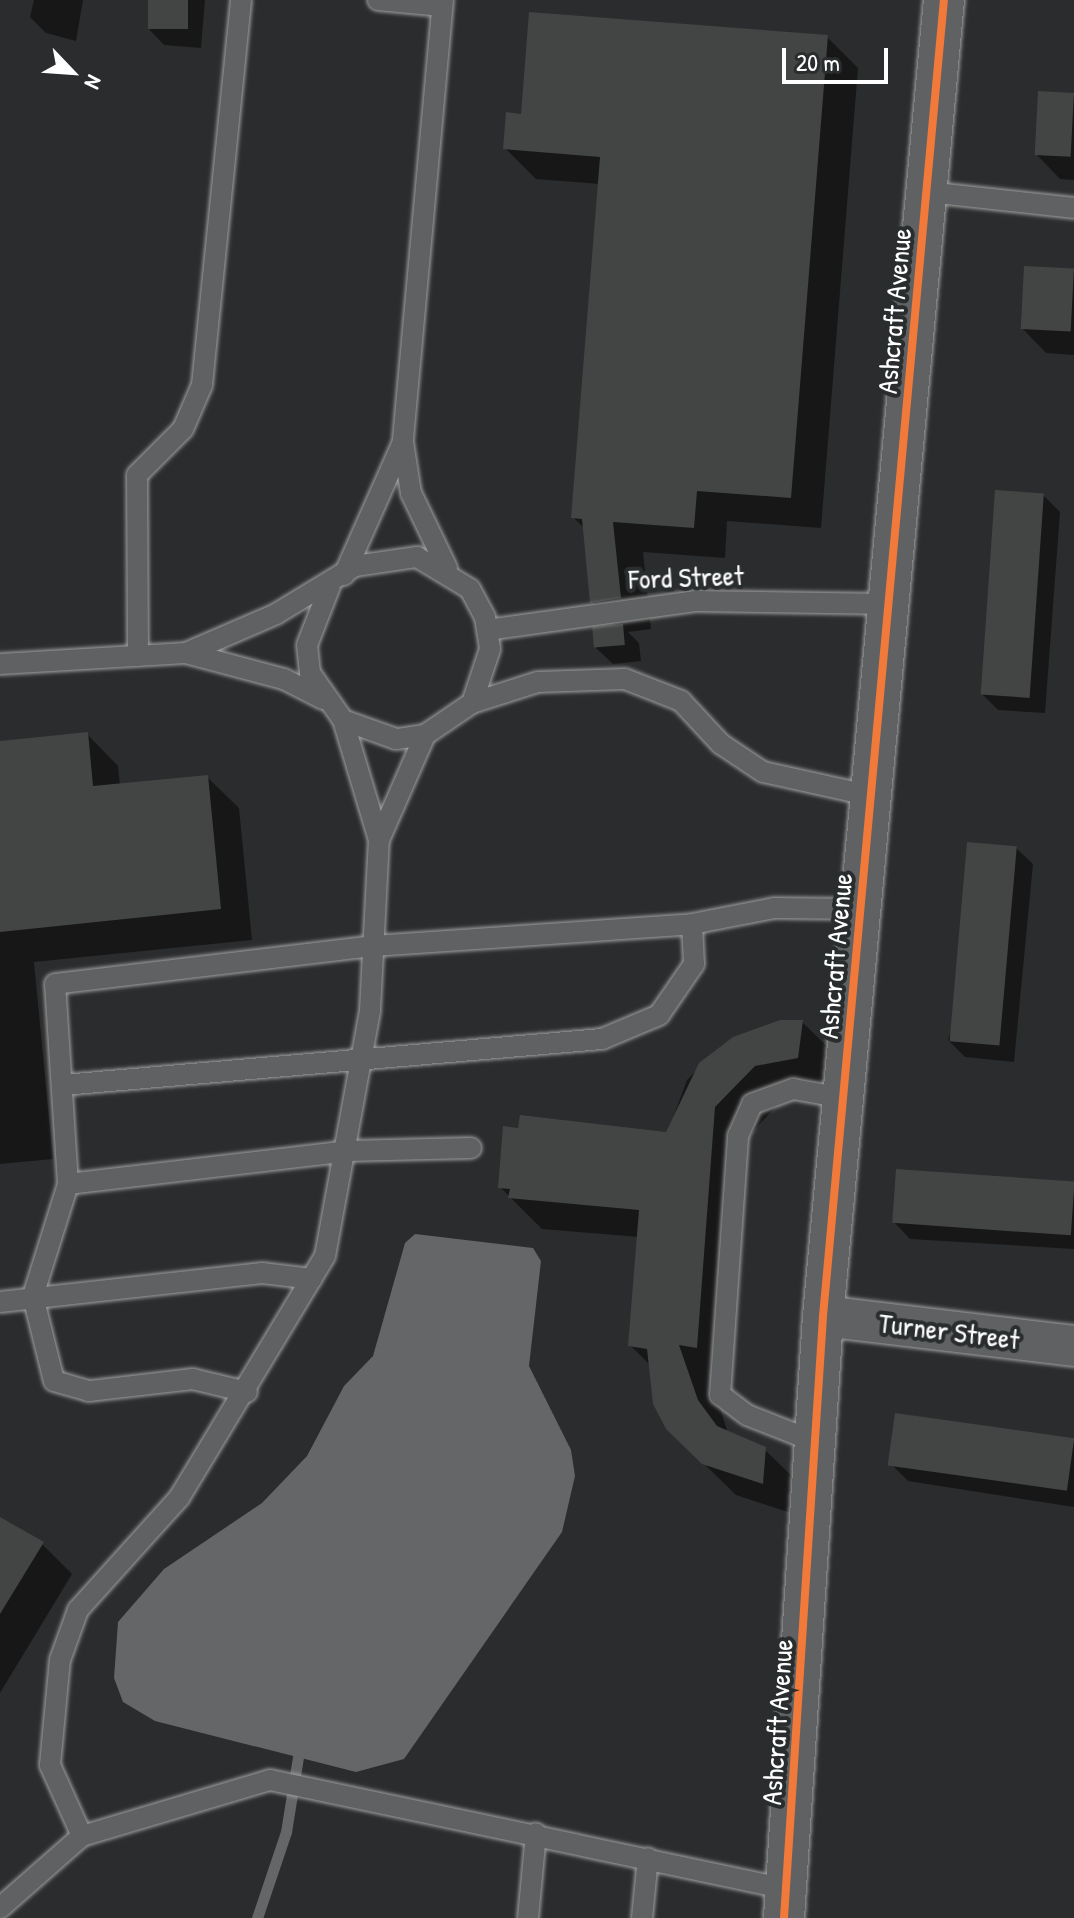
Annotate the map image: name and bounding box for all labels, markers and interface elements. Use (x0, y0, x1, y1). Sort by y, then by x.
north arrow (32, 32, 112, 112)
scale bar (786, 32, 892, 82)
text: 20 m (796, 46, 840, 78)
text: N (78, 70, 110, 94)
street label: Ashcraft Avenue (870, 227, 918, 395)
street label: Ford Street (628, 558, 744, 596)
street label: Ashcraft Avenue (811, 872, 859, 1040)
street label: Turner Street (877, 1306, 1021, 1356)
street label: Ashcraft Avenue (754, 1638, 800, 1806)

